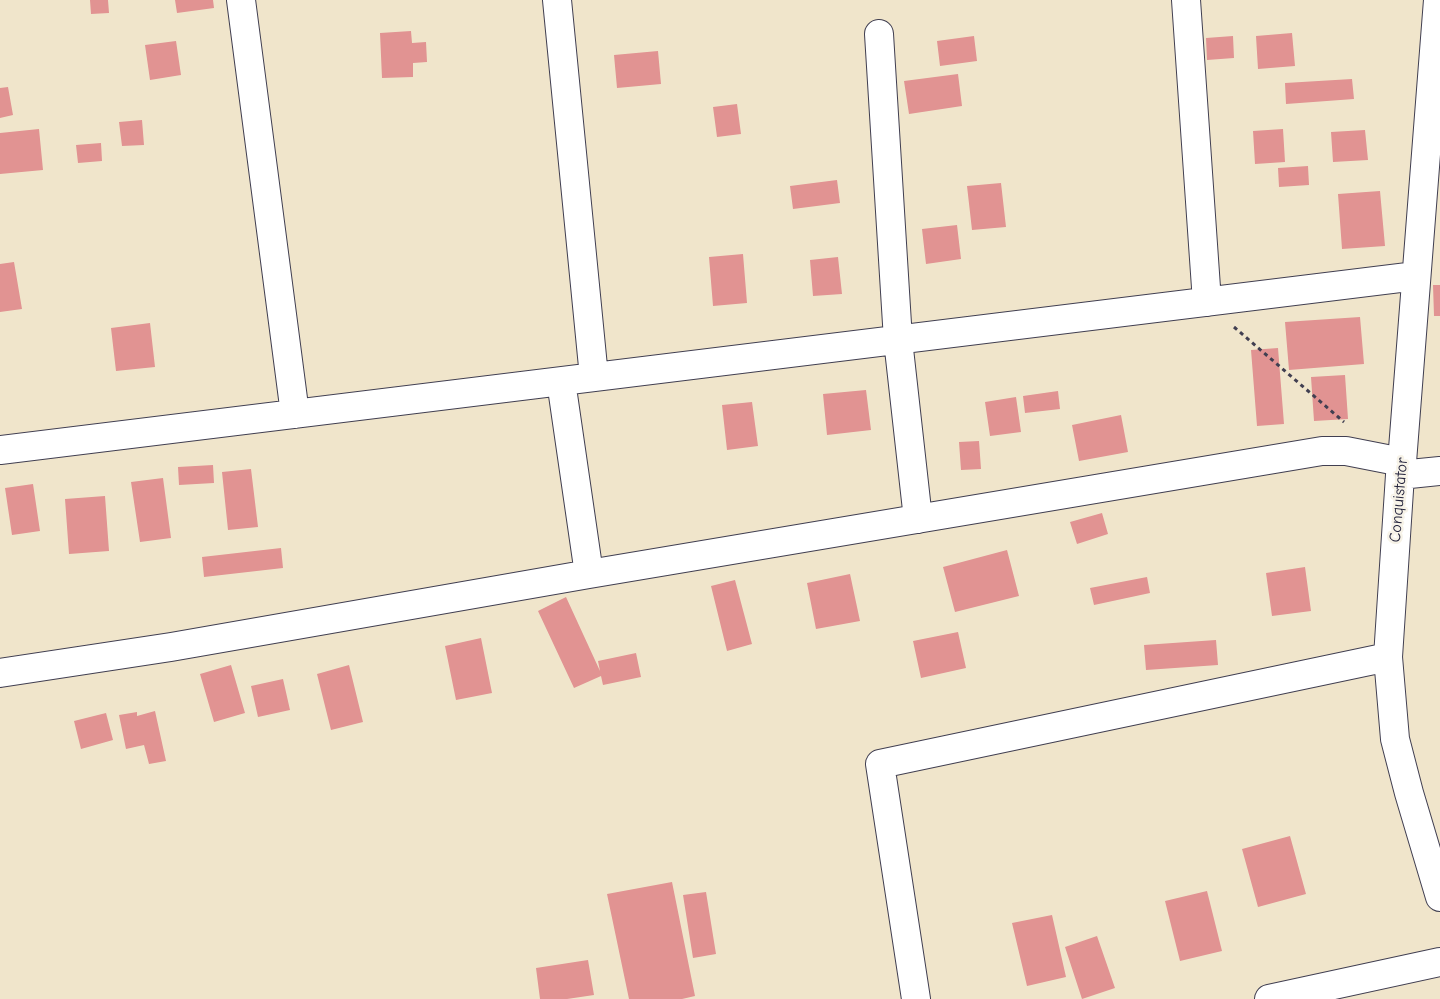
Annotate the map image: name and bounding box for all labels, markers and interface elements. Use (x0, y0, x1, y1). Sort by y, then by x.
street label: Conquistator (1386, 457, 1412, 543)

